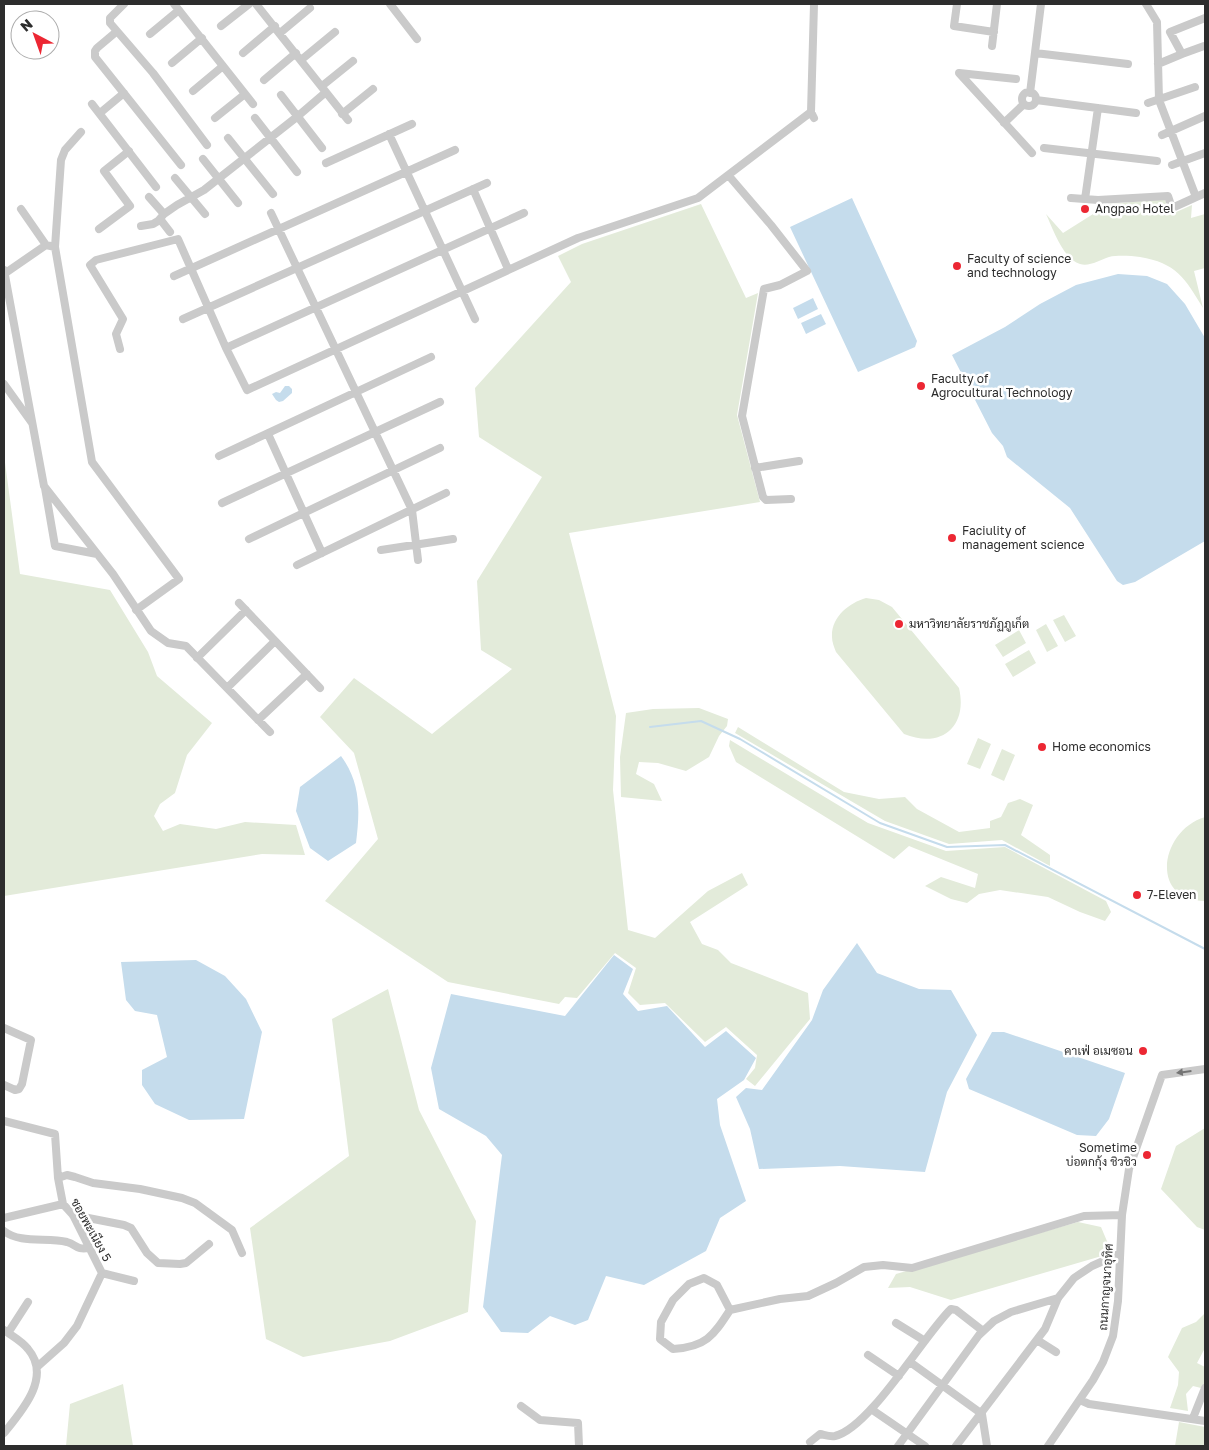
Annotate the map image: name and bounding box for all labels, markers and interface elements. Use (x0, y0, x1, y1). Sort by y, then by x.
north arrow (10, 10, 60, 60)
text: N (17, 15, 36, 35)
place label: Angpao Hotel (1095, 201, 1174, 216)
marker: Angpao Hotel (1079, 203, 1091, 215)
place label: Faculty of science and technology (967, 251, 1071, 280)
marker: Faculty of science and technology (951, 260, 963, 272)
place label: Faculty of Agrocultural Technology (931, 371, 1073, 400)
marker: Faculty of Agrocultural Technology (915, 380, 927, 392)
place label: Faciulity of management science (962, 523, 1085, 552)
marker: Faciulity of management science (946, 532, 958, 544)
place label: มหาวิทยาลัยราชภัฏภูเก็ต (909, 615, 1029, 632)
marker: มหาวิทยาลัยราชภัฏภูเก็ต (893, 618, 905, 630)
place label: Home economics (1052, 739, 1151, 754)
marker: Home economics (1036, 741, 1048, 753)
place label: 7-Eleven (1147, 887, 1197, 902)
marker: 7-Eleven (1131, 889, 1143, 901)
place label: คาเฟ่ อเมซอน (1064, 1043, 1133, 1058)
marker: คาเฟ่ อเมซอน (1137, 1045, 1149, 1057)
one-way arrow (1175, 1068, 1191, 1076)
place label: Sometime บ่อตกกุ้ง ชิวชิว (1066, 1140, 1137, 1171)
marker: Sometime บ่อตกกุ้ง ชิวชิว (1141, 1149, 1153, 1161)
street label: ซอยพะเนียง 5 (68, 1196, 115, 1264)
street label: ถนนกาญจนาอุทิศ (1095, 1243, 1118, 1331)

